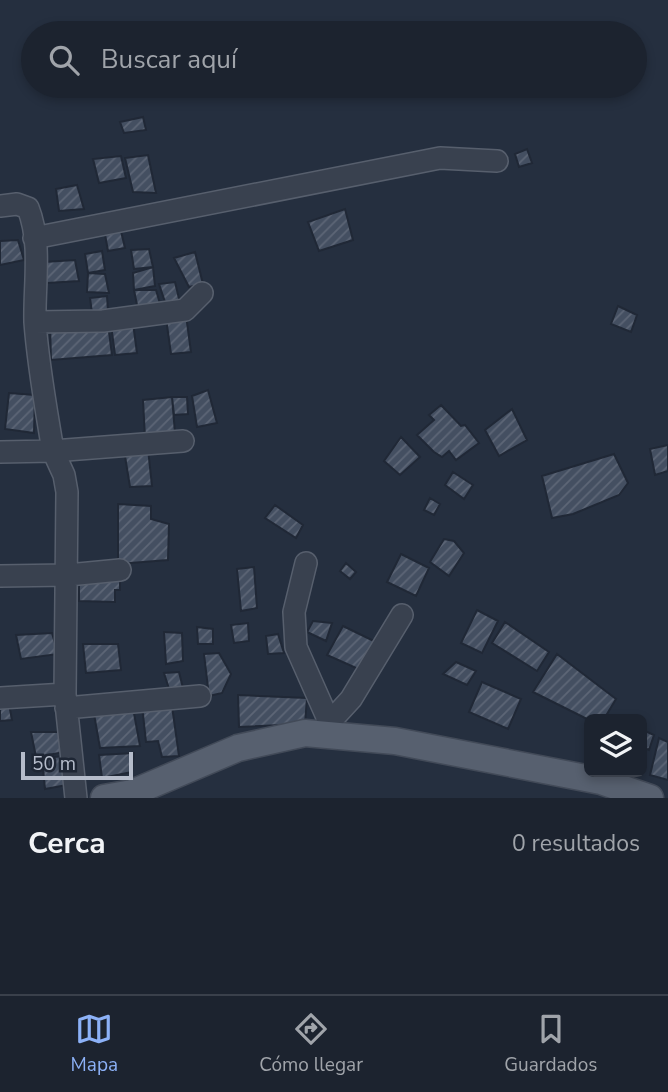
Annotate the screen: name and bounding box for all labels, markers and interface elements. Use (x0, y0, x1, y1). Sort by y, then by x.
search box (21, 21, 647, 98)
icon: search (45, 41, 83, 79)
text: Buscar aquí (101, 42, 237, 77)
map controls (584, 714, 647, 777)
button: layers (584, 714, 647, 777)
scale bar (21, 749, 133, 781)
text: 50 m (32, 751, 76, 777)
text: Cerca (28, 823, 106, 864)
text: 0 resultados (512, 828, 640, 859)
tab: Mapa (71, 1010, 118, 1078)
tab: Cómo llegar (259, 1010, 363, 1078)
tab: Guardados (504, 1010, 597, 1078)

